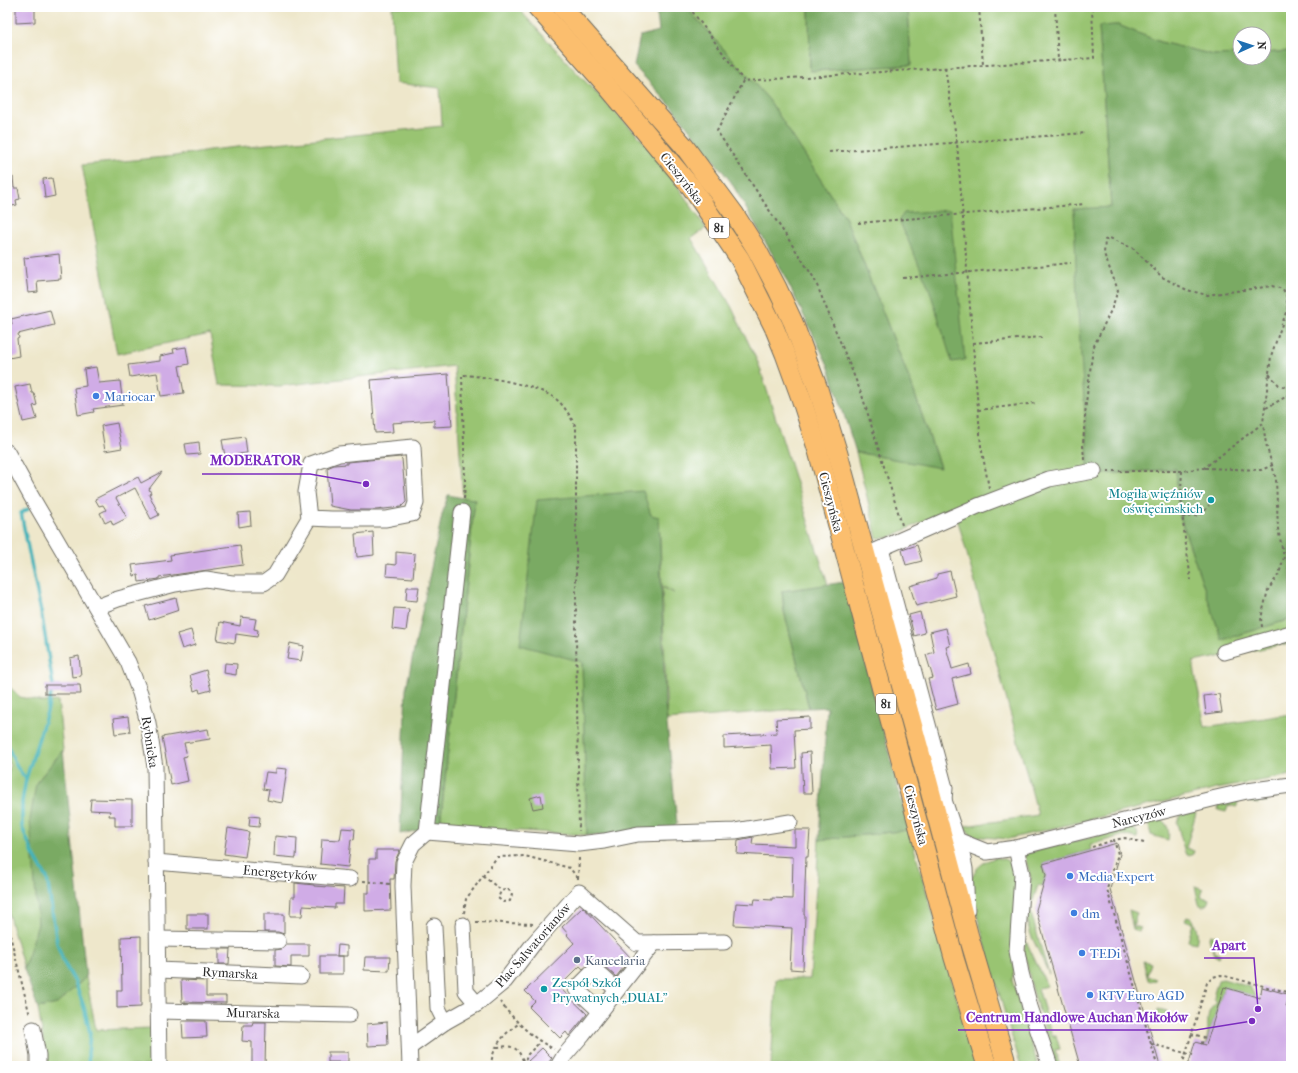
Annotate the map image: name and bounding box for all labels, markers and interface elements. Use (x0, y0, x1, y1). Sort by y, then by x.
north arrow (1232, 26, 1272, 66)
text: N (1255, 41, 1268, 51)
street label: Cieszyńska (657, 149, 707, 208)
road number: 81 (709, 218, 729, 238)
place label: Mariocar (104, 389, 156, 404)
marker: Mariocar (91, 391, 101, 401)
callout: MODERATOR (202, 448, 310, 474)
text: MODERATOR (209, 452, 303, 469)
street label: Cieszyńska (816, 470, 846, 534)
place label: Mogiła więźniów oświęcimskich (1108, 486, 1204, 516)
marker: Mogiła więźniów oświęcimskich (1206, 495, 1216, 505)
road number: 81 (876, 694, 896, 714)
street label: Rybnicka (139, 715, 162, 770)
street label: Cieszyńska (901, 783, 931, 847)
street label: Narcyzów (1110, 803, 1168, 831)
street label: Energetyków (242, 862, 318, 884)
place label: Media Expert (1078, 869, 1155, 884)
marker: Media Expert (1065, 871, 1075, 881)
street label: Plac Salwatorianów (492, 899, 574, 991)
place label: dm (1082, 906, 1100, 921)
marker: dm (1069, 908, 1079, 918)
callout: Apart (1204, 932, 1254, 958)
text: Apart (1211, 937, 1247, 954)
place label: TEDi (1090, 946, 1121, 961)
marker: TEDi (1077, 948, 1087, 958)
place label: Kancelaria (585, 953, 646, 968)
marker: Kancelaria (572, 955, 582, 965)
street label: Rymarska (202, 964, 259, 982)
place label: Zespół Szkół Prywatnych „DUAL” (552, 975, 667, 1005)
marker: Zespół Szkół Prywatnych „DUAL” (539, 984, 549, 994)
place label: RTV Euro AGD (1098, 988, 1185, 1003)
marker: RTV Euro AGD (1085, 990, 1095, 1000)
callout: Centrum Handlowe Auchan Mikołów (958, 1004, 1196, 1030)
street label: Murarska (226, 1005, 281, 1021)
text: Centrum Handlowe Auchan Mikołów (966, 1009, 1189, 1026)

